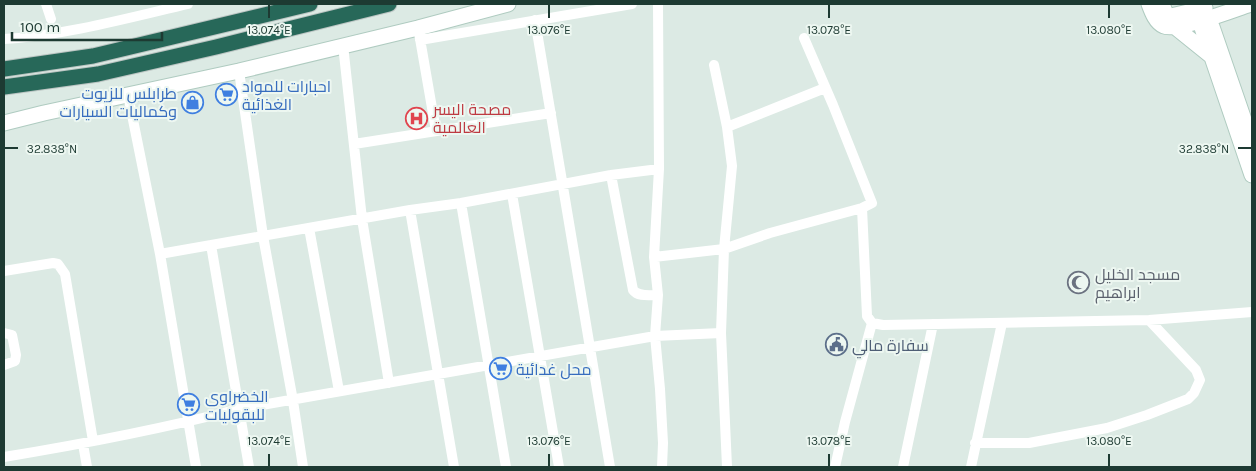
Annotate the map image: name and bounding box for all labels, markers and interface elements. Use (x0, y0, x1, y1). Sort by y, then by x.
scale bar (12, 10, 162, 42)
text: 100 m (20, 18, 60, 36)
text: 13.074°E (247, 23, 291, 37)
text: 13.076°E (527, 23, 571, 37)
text: 13.078°E (807, 23, 851, 37)
text: 13.080°E (1086, 23, 1132, 37)
place label: احبارات للمواد الغذائية (242, 77, 331, 114)
supermarket icon: احبارات للمواد الغذائية (214, 83, 238, 107)
place label: طرابلس للزيوت وكماليات السيارات (59, 84, 177, 121)
shop icon: طرابلس للزيوت وكماليات السيارات (181, 90, 205, 114)
place label: مصحة اليسر العالمية (432, 100, 511, 137)
hospital icon: مصحة اليسر العالمية (405, 106, 429, 130)
text: 32.838°N (27, 142, 77, 156)
text: 32.838°N (1179, 142, 1229, 156)
place label: مسجد الخليل ابراهيم (1095, 265, 1180, 304)
mosque icon: مسجد الخليل ابراهيم (1067, 271, 1091, 295)
public building icon: سفارة مالي (824, 333, 848, 357)
place label: سفارة مالي (852, 336, 929, 359)
supermarket icon: محل غدائية (488, 357, 512, 381)
place label: محل غدائية (516, 360, 591, 380)
place label: الخضراوى للبقوليات (205, 387, 269, 424)
supermarket icon: الخضراوى للبقوليات (177, 393, 201, 417)
text: 13.074°E (247, 434, 291, 448)
text: 13.076°E (527, 434, 571, 448)
text: 13.078°E (807, 434, 851, 448)
text: 13.080°E (1086, 434, 1132, 448)

